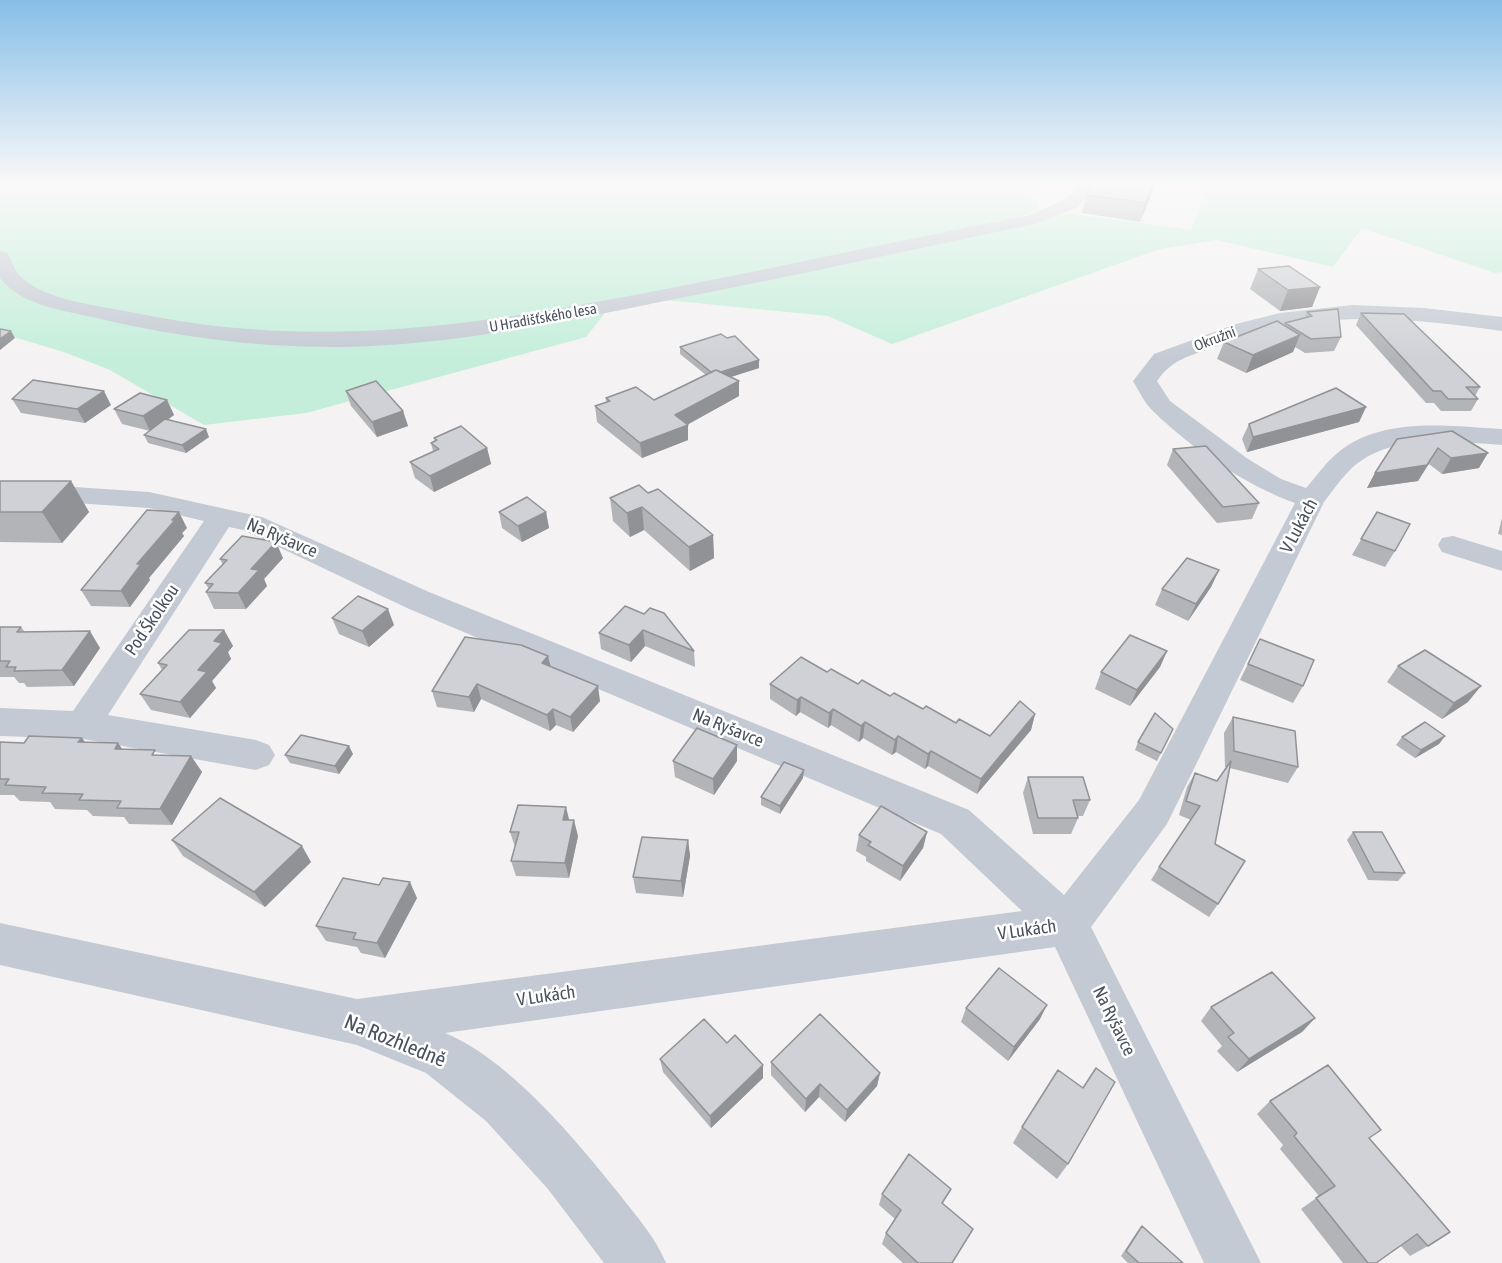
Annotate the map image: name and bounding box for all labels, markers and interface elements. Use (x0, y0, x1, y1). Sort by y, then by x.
street label: U Hradišťského lesa (488, 300, 598, 336)
street label: Okružní (1192, 323, 1238, 355)
street label: V Lukách (1276, 495, 1322, 557)
street label: Na Ryšavce (243, 513, 321, 563)
street label: Pod Školkou (120, 580, 184, 660)
street label: Na Ryšavce (689, 704, 767, 752)
street label: V Lukách (996, 915, 1058, 945)
street label: V Lukách (515, 981, 577, 1011)
street label: Na Ryšavce (1088, 983, 1140, 1059)
street label: Na Rozhledně (340, 1009, 450, 1073)

